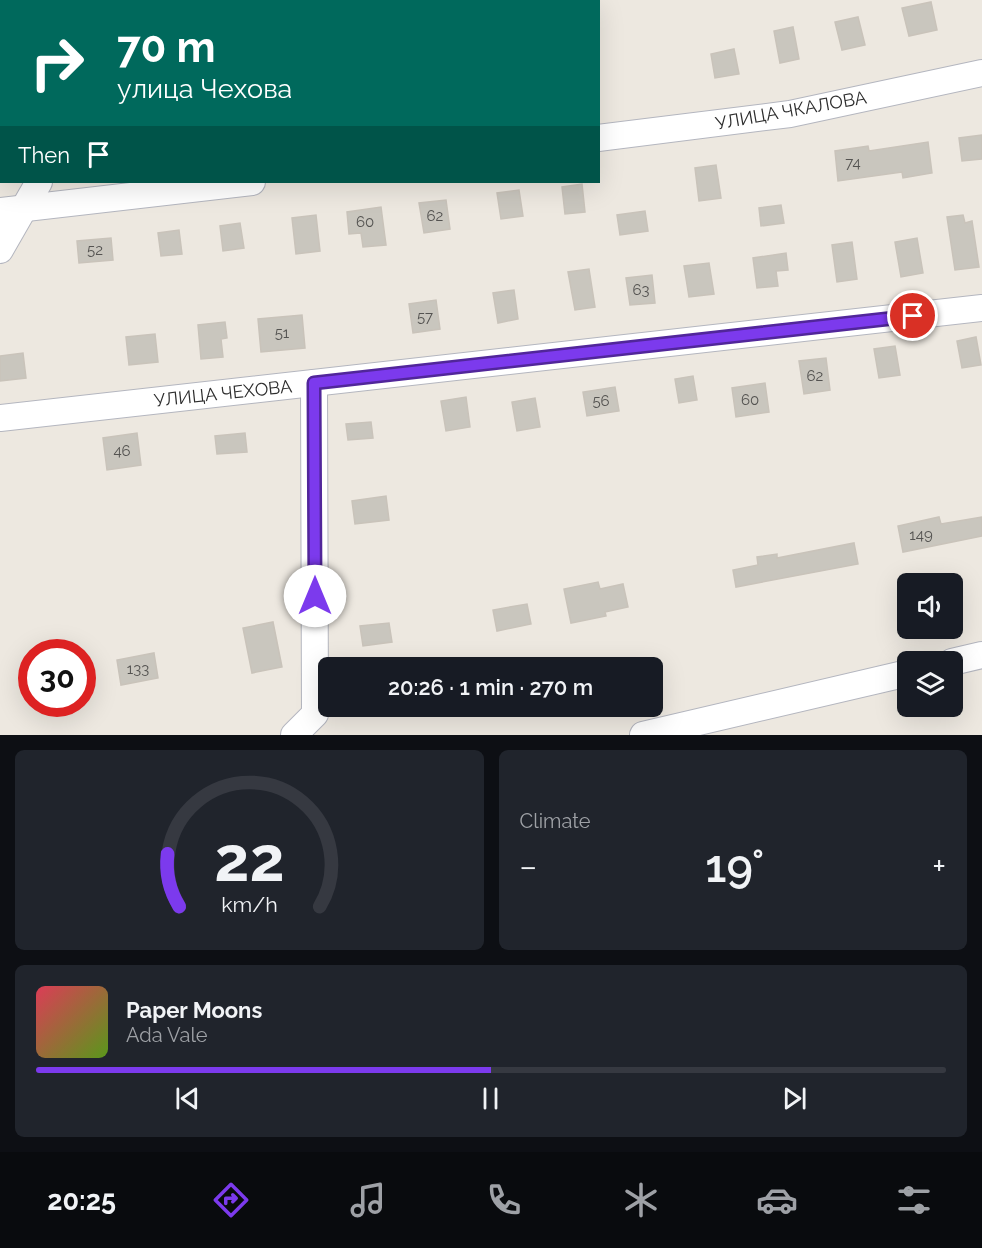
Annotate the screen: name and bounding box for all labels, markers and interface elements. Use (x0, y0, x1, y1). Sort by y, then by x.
text: 70 m (117, 23, 216, 72)
icon: right (18, 24, 96, 102)
text: улица Чехова (117, 73, 292, 104)
street label: УЛИЦА ЧКАЛОВА (714, 86, 868, 134)
icon: arrive (82, 138, 115, 171)
text: Then (18, 142, 70, 168)
house number: 74 (845, 154, 861, 172)
house number: 62 (427, 207, 444, 225)
house number: 60 (356, 213, 374, 231)
house number: 52 (87, 241, 103, 259)
house number: 63 (632, 281, 650, 299)
pin (887, 290, 938, 341)
icon: arrive (896, 299, 929, 332)
house number: 57 (417, 308, 433, 326)
house number: 51 (275, 324, 290, 342)
house number: 62 (807, 367, 824, 385)
street label: УЛИЦА ЧЕХОВА (153, 375, 293, 411)
house number: 60 (741, 391, 759, 409)
house number: 56 (592, 392, 610, 410)
house number: 46 (113, 442, 131, 460)
house number: 149 (909, 526, 933, 544)
position arrow (283, 564, 347, 628)
map controls (897, 573, 963, 717)
button: sound (897, 573, 963, 639)
speed limit sign: 30 (18, 639, 96, 717)
button: layers (897, 651, 963, 717)
house number: 133 (127, 660, 149, 678)
text: 20:26 · 1 min · 270 m (388, 674, 593, 700)
text: Climate (520, 809, 591, 833)
text: 22 (214, 822, 284, 896)
text: 19° (705, 840, 764, 893)
text: − (520, 847, 537, 886)
text: + (932, 847, 946, 886)
text: km/h (221, 892, 278, 917)
text: Paper Moons (126, 997, 262, 1023)
text: Ada Vale (126, 1023, 208, 1047)
icon: previous (171, 1082, 204, 1115)
icon: pause (474, 1082, 507, 1115)
icon: next (778, 1082, 811, 1115)
icon: directions (210, 1179, 252, 1221)
icon: music (347, 1179, 389, 1221)
icon: phone (483, 1179, 525, 1221)
icon: climate (620, 1179, 662, 1221)
icon: car (756, 1179, 798, 1221)
icon: filters (893, 1179, 935, 1221)
text: 20:25 (47, 1185, 116, 1216)

